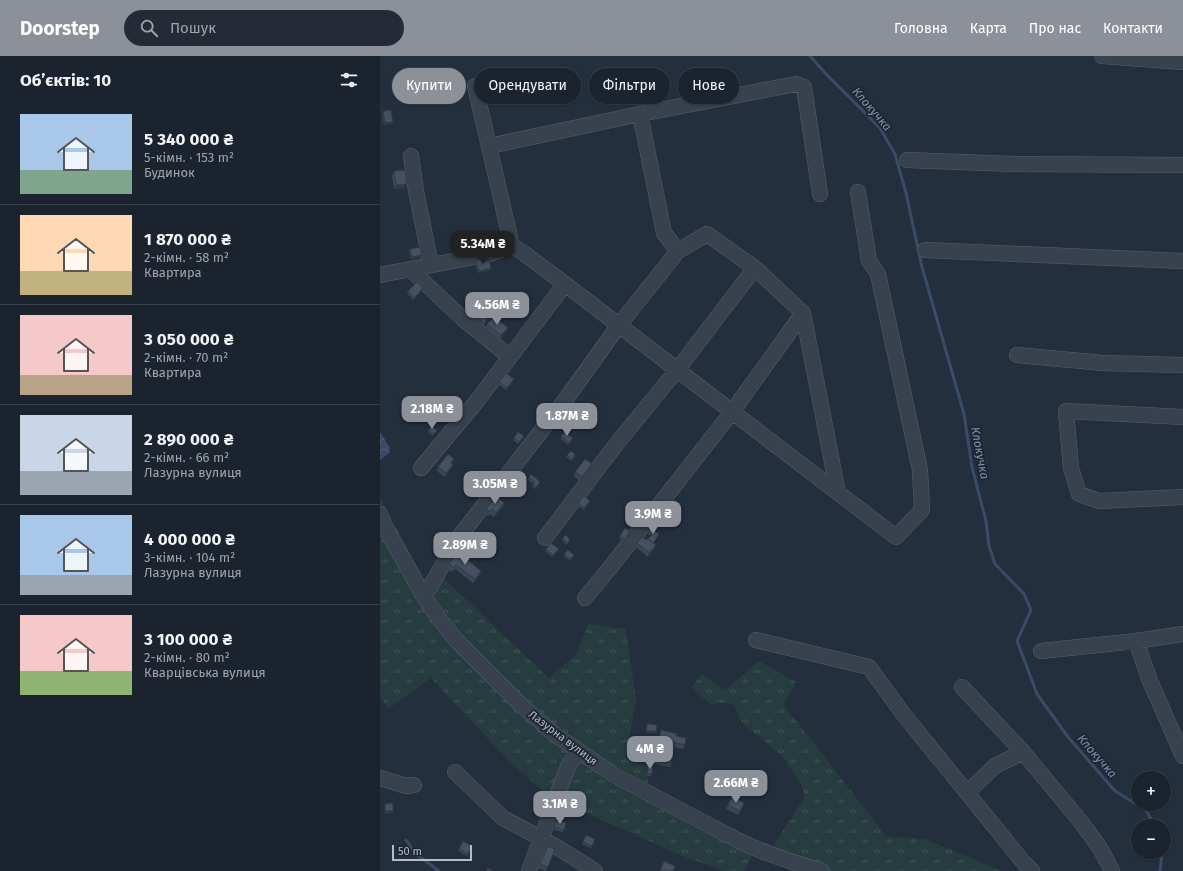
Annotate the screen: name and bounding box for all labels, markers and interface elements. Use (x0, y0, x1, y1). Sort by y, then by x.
search box (124, 10, 404, 46)
text: Doorstep (20, 17, 100, 40)
icon: search (138, 17, 160, 39)
text: Пошук (170, 19, 216, 37)
text: Головна (894, 20, 948, 37)
text: Карта (970, 20, 1007, 37)
text: Про нас (1029, 20, 1081, 37)
text: Контакти (1103, 20, 1163, 37)
chip: Купити (392, 68, 466, 104)
chip: Орендувати (474, 68, 581, 104)
chip: Фільтри (589, 68, 670, 104)
chip: Нове (678, 68, 739, 104)
icon: filters (338, 69, 360, 91)
text: Об’єктів: 10 (20, 70, 111, 91)
water label: Клокучка (849, 84, 895, 134)
text: 5 340 000 ₴ (144, 129, 233, 150)
icon: home (52, 130, 100, 178)
text: 5-кімн. · 153 m² (144, 150, 234, 165)
text: Будинок (144, 165, 195, 180)
text: 1 870 000 ₴ (144, 229, 231, 250)
icon: home (52, 231, 100, 279)
pin: 5.34M ₴ (446, 231, 520, 265)
text: 5.34M ₴ (460, 236, 506, 251)
text: 2-кімн. · 58 m² (144, 250, 229, 265)
text: Квартира (144, 265, 202, 280)
pin: 4.56M ₴ (460, 292, 534, 326)
text: 4.56M ₴ (474, 297, 520, 312)
text: 3 050 000 ₴ (144, 329, 234, 350)
icon: home (52, 331, 100, 379)
text: 2-кімн. · 70 m² (144, 350, 228, 365)
text: Квартира (144, 365, 202, 380)
pin: 2.18M ₴ (395, 396, 469, 430)
text: 2.18M ₴ (411, 401, 453, 416)
pin: 1.87M ₴ (530, 403, 604, 437)
text: 1.87M ₴ (545, 408, 589, 423)
water label: Клокучка (968, 426, 992, 480)
text: 2 890 000 ₴ (144, 429, 234, 450)
icon: home (52, 431, 100, 479)
text: 2-кімн. · 66 m² (144, 450, 229, 465)
text: Лазурна вулиця (144, 465, 242, 480)
pin: 3.05M ₴ (458, 471, 532, 505)
text: 3.05M ₴ (472, 476, 518, 491)
pin: 3.9M ₴ (620, 501, 686, 535)
text: 3.9M ₴ (634, 506, 672, 521)
text: 4 000 000 ₴ (144, 529, 235, 550)
icon: home (52, 531, 100, 579)
pin: 2.89M ₴ (428, 532, 502, 566)
text: 2.89M ₴ (442, 537, 488, 552)
text: 3-кімн. · 104 m² (144, 550, 235, 565)
text: Лазурна вулиця (144, 565, 242, 580)
text: 3 100 000 ₴ (144, 629, 232, 650)
icon: home (52, 631, 100, 679)
text: 2-кімн. · 80 m² (144, 650, 230, 665)
text: Кварцівська вулиця (144, 665, 266, 680)
street label: Лазурна вулиця (526, 708, 600, 768)
water label: Клокучка (1074, 731, 1120, 781)
pin: 4M ₴ (626, 736, 674, 770)
text: 4M ₴ (636, 741, 664, 756)
pin: 2.66M ₴ (699, 770, 773, 804)
map controls (1131, 771, 1171, 859)
button: + (1131, 771, 1171, 811)
text: 2.66M ₴ (713, 775, 759, 790)
pin: 3.1M ₴ (527, 791, 593, 825)
text: 3.1M ₴ (542, 796, 578, 811)
button: − (1131, 819, 1171, 859)
scale bar (392, 843, 472, 862)
text: 50 m (398, 845, 422, 858)

